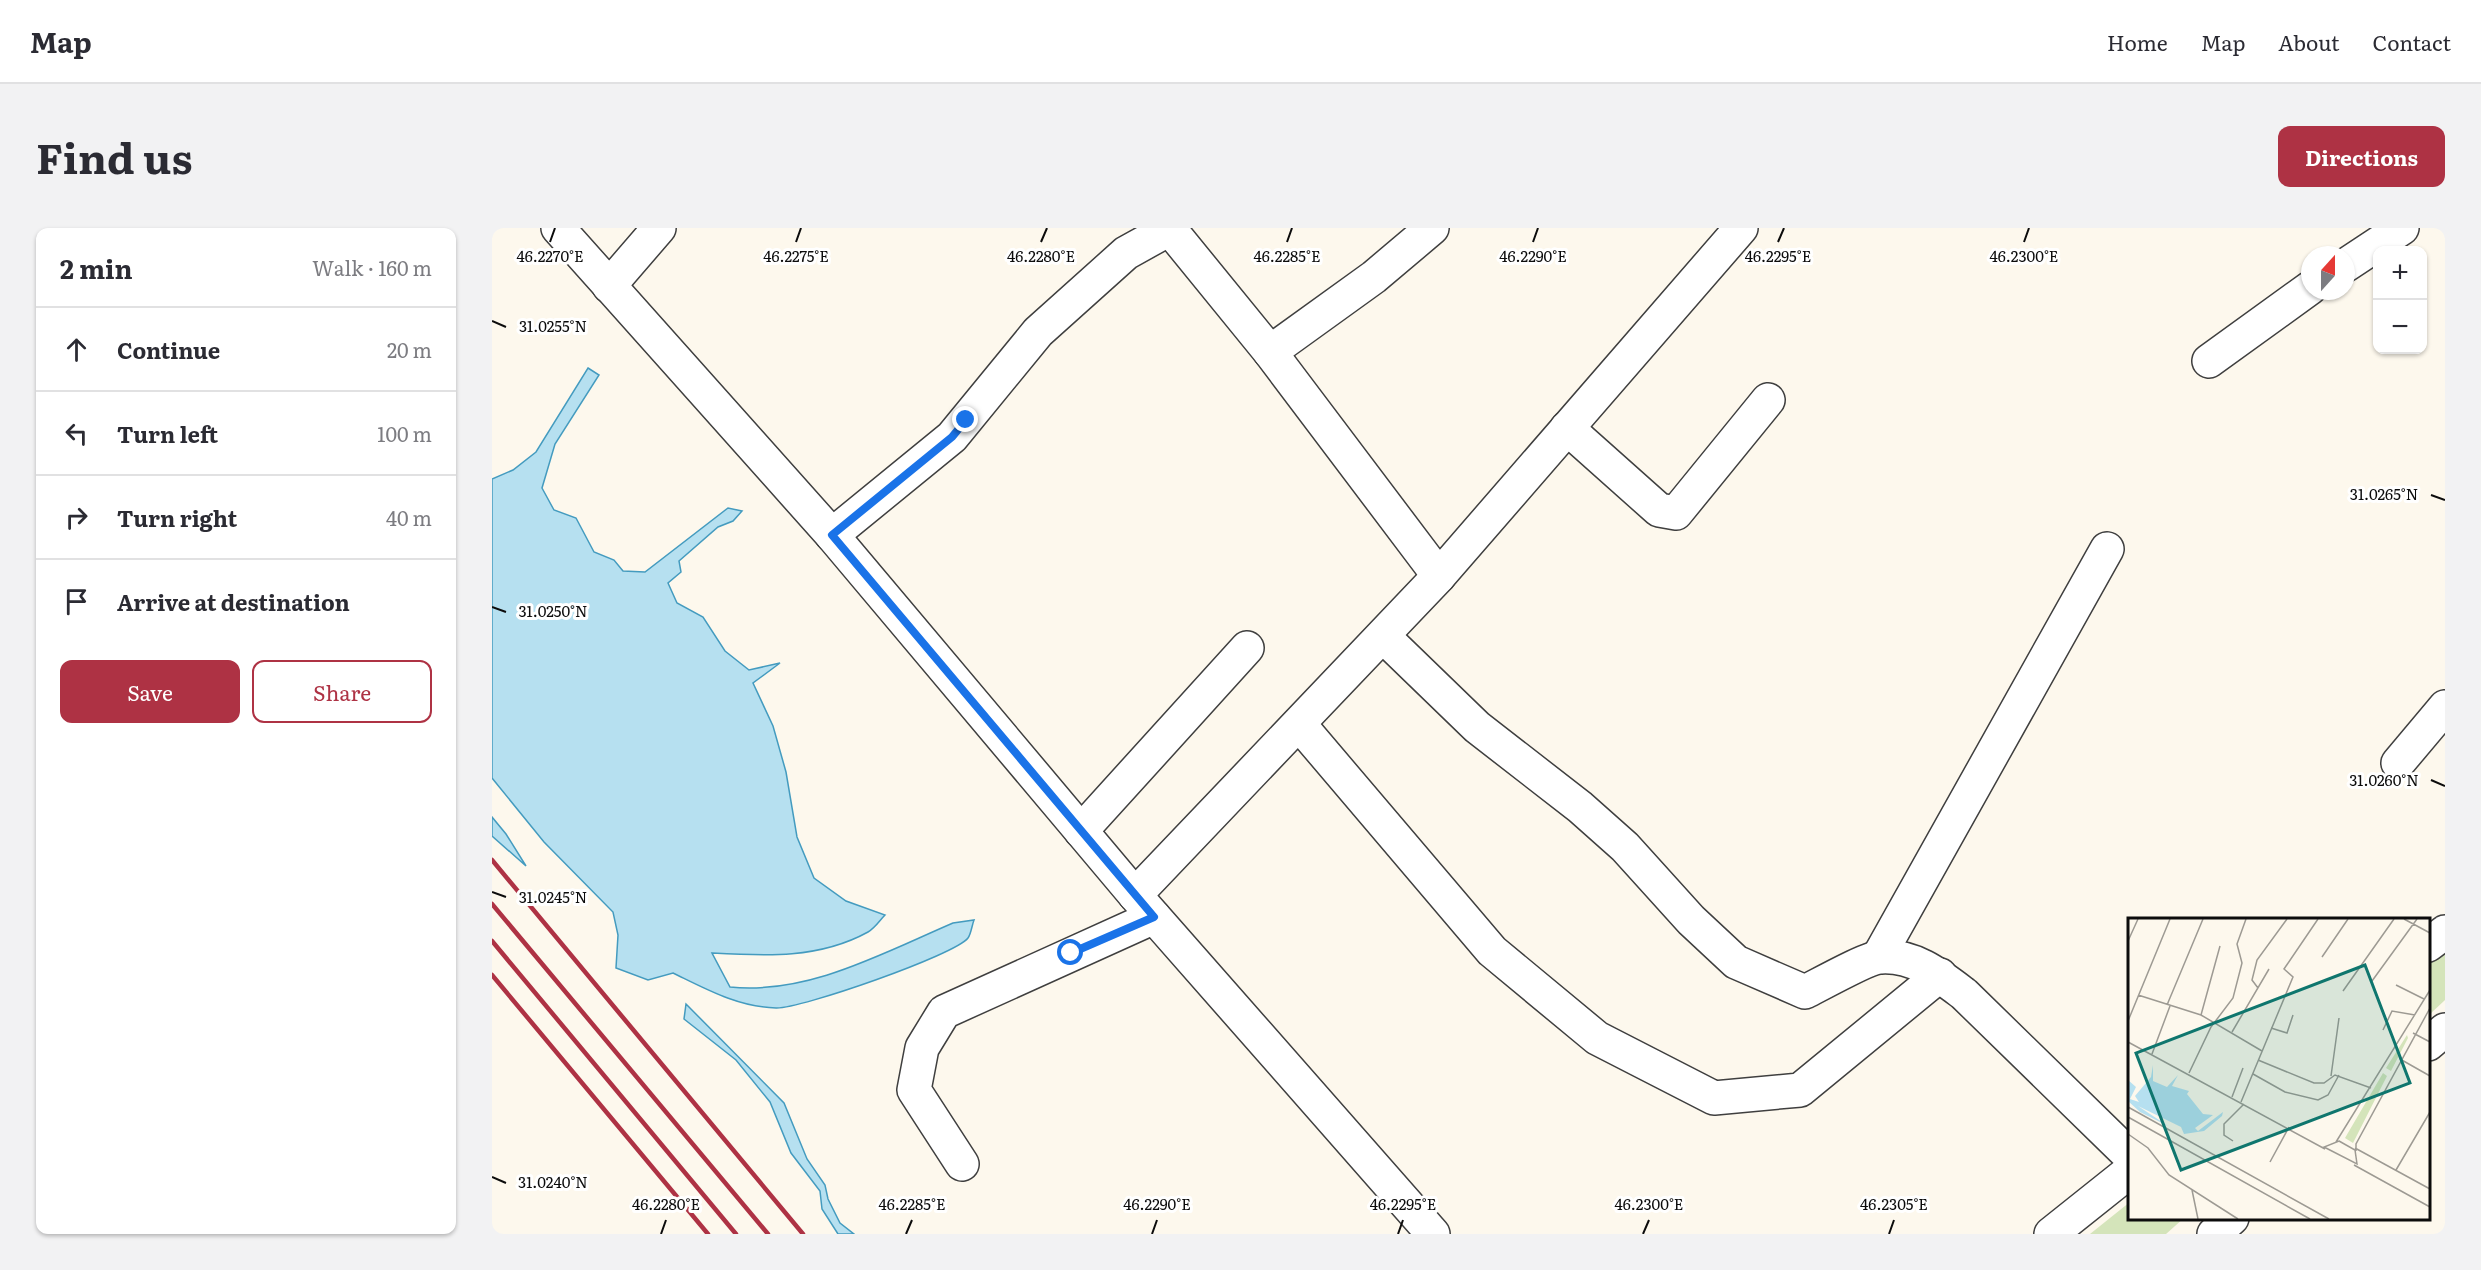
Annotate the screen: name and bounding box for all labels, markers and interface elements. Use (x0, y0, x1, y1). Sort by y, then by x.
text: Map (30, 20, 92, 62)
text: Home (2107, 26, 2168, 57)
text: Map (2201, 26, 2245, 57)
text: About (2278, 26, 2340, 57)
text: Contact (2373, 26, 2451, 57)
text: Find us (36, 125, 193, 187)
button: Directions (2278, 126, 2445, 187)
text: 46.2270°E (516, 244, 584, 267)
text: 46.2275°E (763, 244, 829, 267)
text: 46.2280°E (1007, 244, 1075, 267)
text: 46.2285°E (1254, 244, 1320, 267)
text: 46.2290°E (1499, 244, 1567, 267)
text: 46.2295°E (1745, 244, 1811, 267)
text: 46.2300°E (1990, 244, 2058, 267)
north arrow (2301, 246, 2355, 300)
map controls (2373, 246, 2427, 354)
button: + (2373, 246, 2427, 300)
text: 2 min (60, 248, 133, 287)
text: Walk · 160 m (312, 252, 432, 282)
button: − (2373, 300, 2427, 354)
text: 31.0255°N (519, 314, 587, 337)
icon: ahead (60, 333, 93, 366)
text: Continue (117, 333, 220, 366)
text: 20 m (387, 334, 432, 364)
route end (952, 406, 978, 432)
icon: left (60, 417, 93, 450)
text: Turn left (117, 417, 218, 450)
text: 100 m (377, 418, 432, 448)
text: 31.0265°N (2350, 482, 2418, 505)
icon: right (60, 501, 93, 534)
text: Turn right (117, 501, 237, 534)
text: 40 m (386, 502, 432, 532)
icon: arrive (60, 585, 93, 618)
text: Arrive at destination (117, 585, 350, 618)
text: 31.0250°N (518, 599, 588, 622)
button: Save (60, 660, 240, 723)
button: Share (252, 660, 432, 723)
text: 31.0260°N (2349, 768, 2419, 791)
text: 31.0245°N (519, 885, 587, 908)
inset map (2128, 918, 2430, 1219)
route start (1057, 939, 1083, 965)
text: 31.0240°N (518, 1170, 588, 1193)
text: 46.2280°E (632, 1192, 700, 1215)
text: 46.2285°E (879, 1192, 945, 1215)
text: 46.2290°E (1123, 1192, 1191, 1215)
text: 46.2295°E (1370, 1192, 1436, 1215)
text: 46.2300°E (1615, 1192, 1683, 1215)
text: 46.2305°E (1860, 1192, 1928, 1215)

